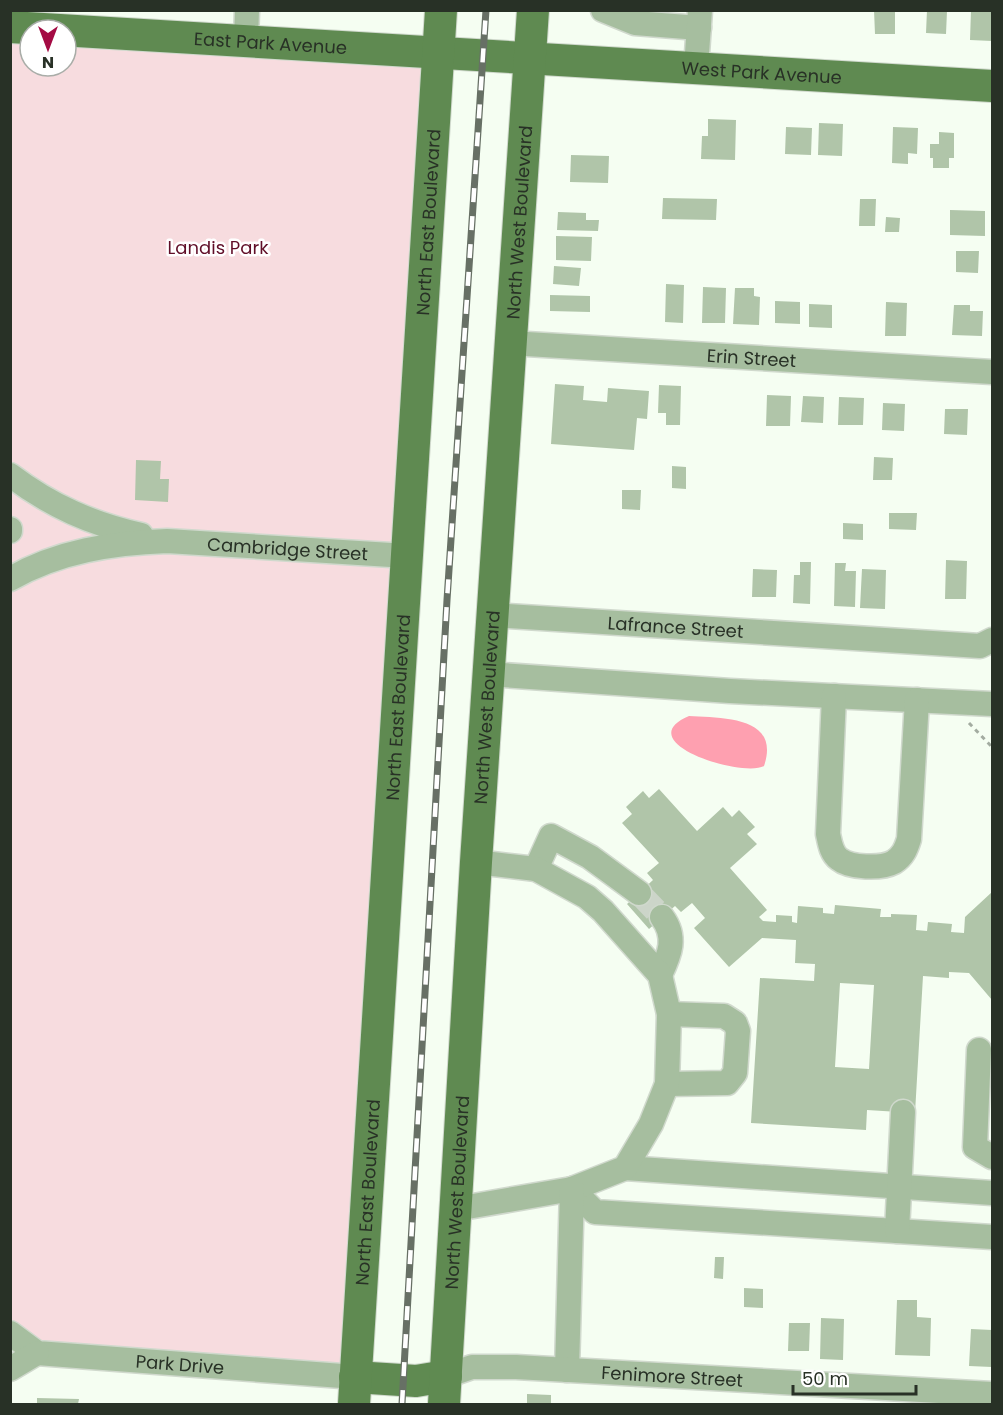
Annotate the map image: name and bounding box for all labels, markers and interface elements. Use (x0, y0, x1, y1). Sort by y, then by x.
north arrow (18, 18, 78, 78)
street label: East Park Avenue (193, 26, 348, 60)
text: N (42, 51, 54, 74)
street label: West Park Avenue (681, 55, 843, 89)
street label: North West Boulevard (500, 125, 538, 320)
street label: North East Boulevard (409, 128, 446, 316)
park label: Landis Park (168, 235, 269, 260)
street label: Erin Street (706, 342, 797, 373)
street label: Cambridge Street (206, 531, 369, 566)
street label: North West Boulevard (467, 610, 505, 805)
street label: Lafrance Street (607, 610, 744, 643)
street label: North East Boulevard (379, 613, 416, 801)
street label: North West Boulevard (438, 1095, 475, 1290)
street label: North East Boulevard (349, 1098, 386, 1286)
street label: Park Drive (135, 1348, 225, 1380)
scale bar (793, 1358, 916, 1396)
street label: Fenimore Street (601, 1359, 744, 1392)
text: 50 m (802, 1366, 848, 1391)

